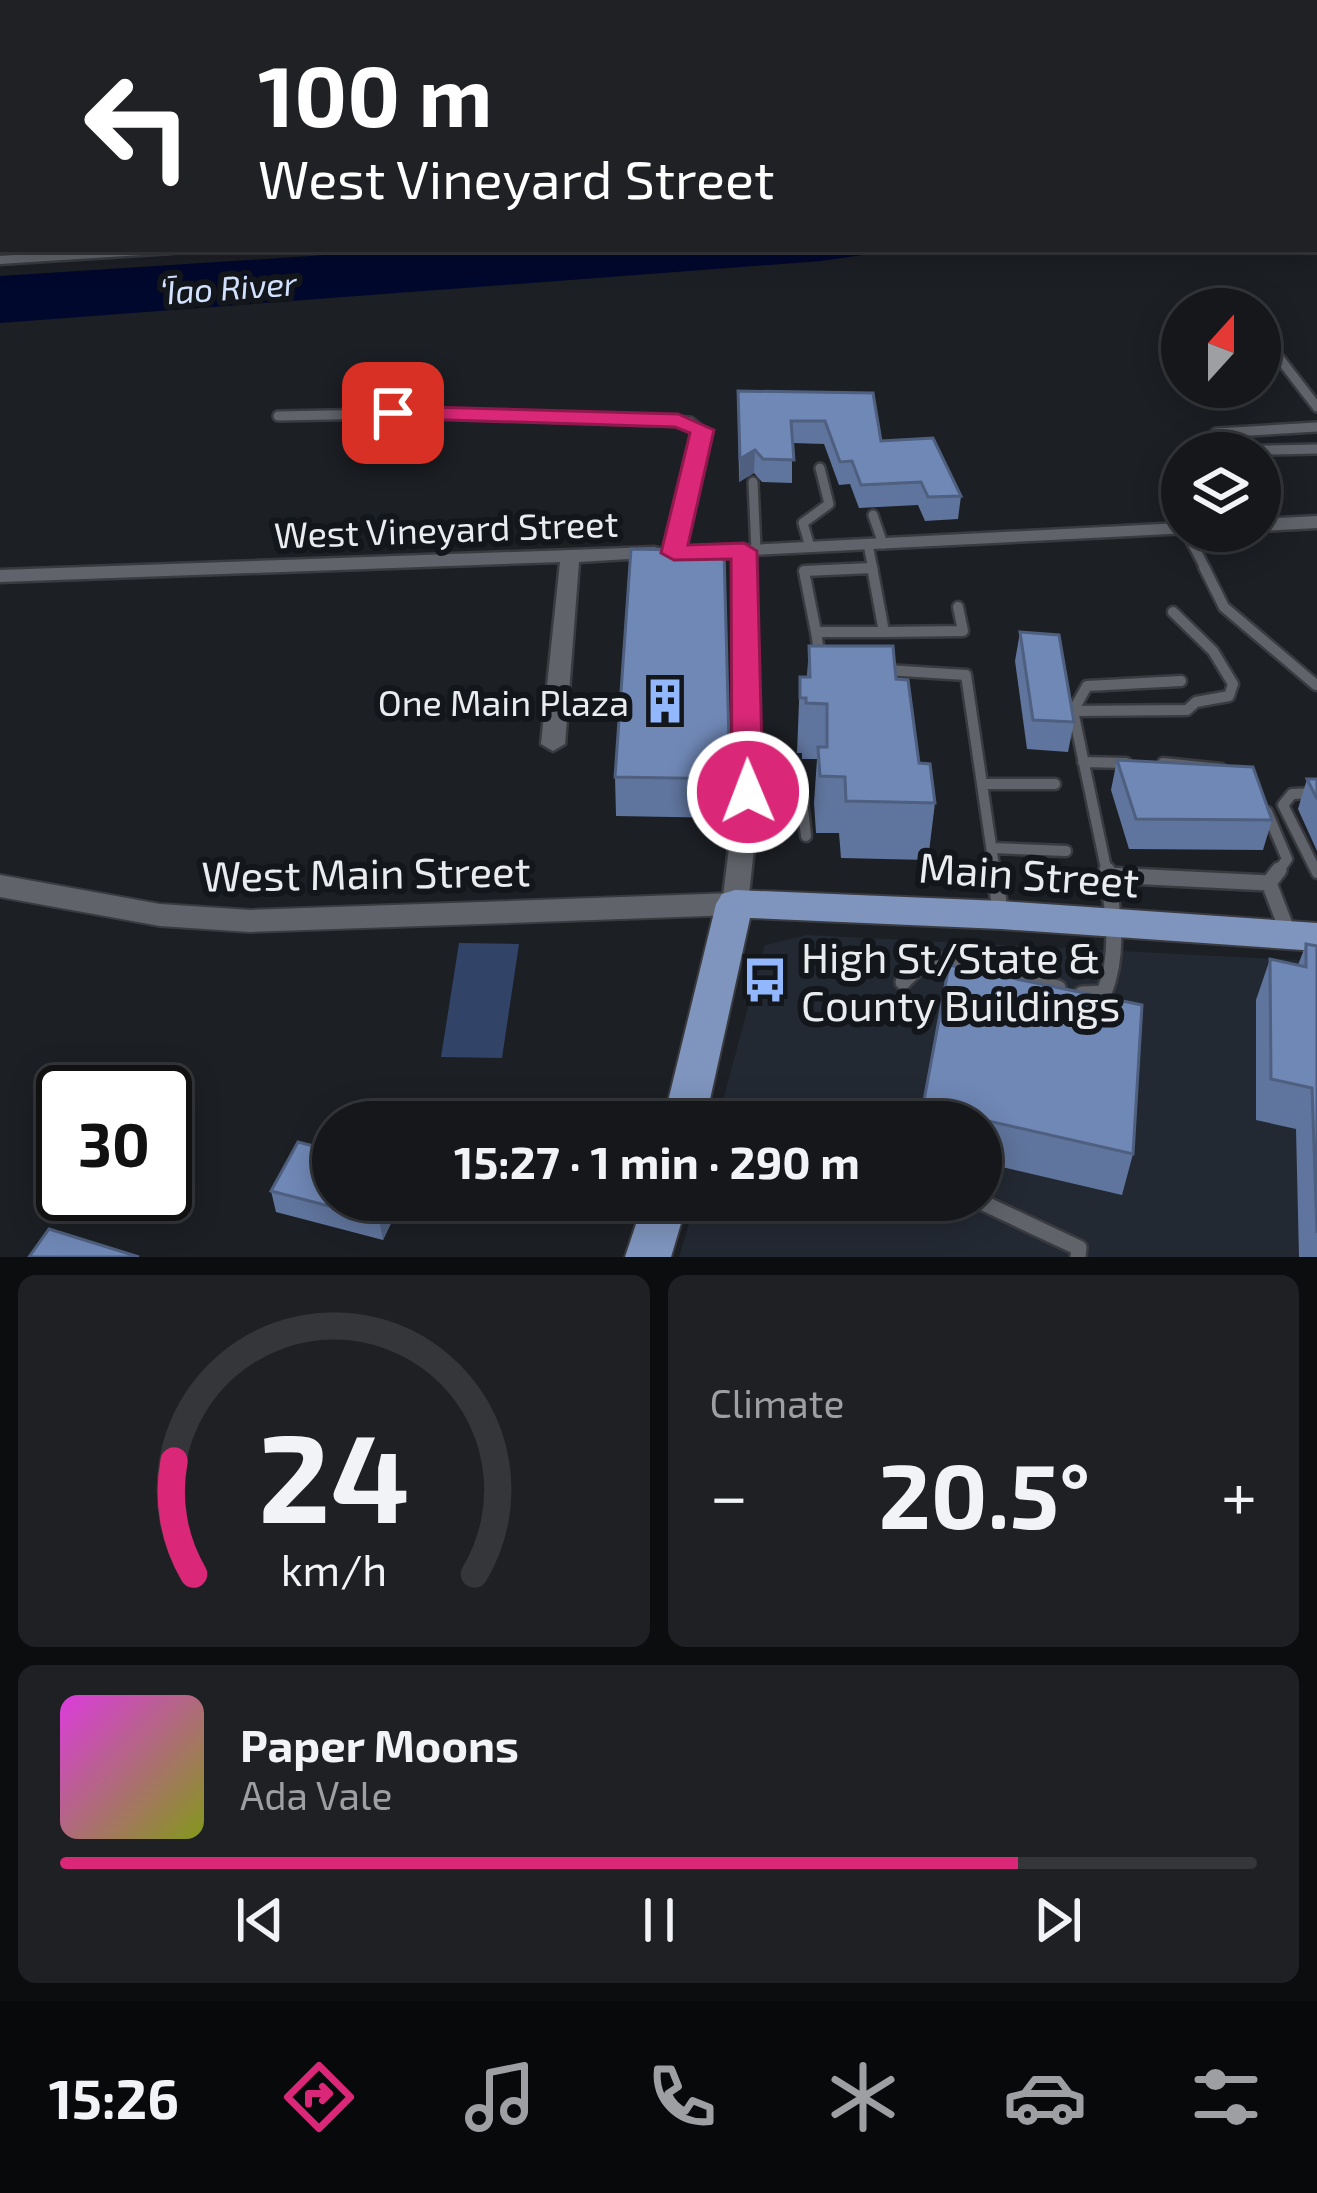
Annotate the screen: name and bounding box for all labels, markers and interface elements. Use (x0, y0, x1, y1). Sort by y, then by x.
text: 100 m (258, 43, 492, 144)
icon: left (60, 48, 216, 204)
text: West Vineyard Street (258, 145, 775, 210)
water label: ʻĪao River (158, 262, 299, 312)
north arrow (1161, 288, 1281, 408)
map controls (1161, 288, 1281, 552)
pin (342, 362, 444, 464)
icon: arrive (360, 380, 426, 446)
button: layers (1161, 432, 1281, 552)
street label: West Vineyard Street (273, 501, 619, 555)
building icon: One Main Plaza (640, 676, 690, 726)
place label: One Main Plaza (378, 680, 629, 723)
position arrow (685, 729, 811, 855)
street label: Main Street (917, 840, 1141, 906)
street label: West Main Street (201, 844, 531, 900)
place label: High St/State & County Buildings (801, 931, 1120, 1029)
bus stop icon: High St/State & County Buildings (740, 955, 790, 1005)
speed limit sign: 30 (36, 1065, 192, 1221)
text: 15:27 · 1 min · 290 m (454, 1134, 860, 1188)
text: Climate (710, 1379, 844, 1426)
text: 24 (258, 1398, 410, 1548)
text: 20.5° (879, 1439, 1090, 1547)
text: − (710, 1454, 748, 1533)
text: + (1221, 1454, 1257, 1533)
text: km/h (280, 1543, 387, 1595)
text: Paper Moons (240, 1717, 519, 1771)
text: Ada Vale (240, 1771, 392, 1818)
icon: previous (227, 1887, 293, 1953)
icon: pause (626, 1887, 692, 1953)
icon: next (1025, 1887, 1091, 1953)
icon: directions (277, 2055, 361, 2139)
icon: music (458, 2055, 542, 2139)
icon: phone (640, 2055, 724, 2139)
icon: climate (821, 2055, 905, 2139)
icon: car (1003, 2055, 1087, 2139)
icon: filters (1184, 2055, 1268, 2139)
text: 15:26 (49, 2065, 179, 2130)

